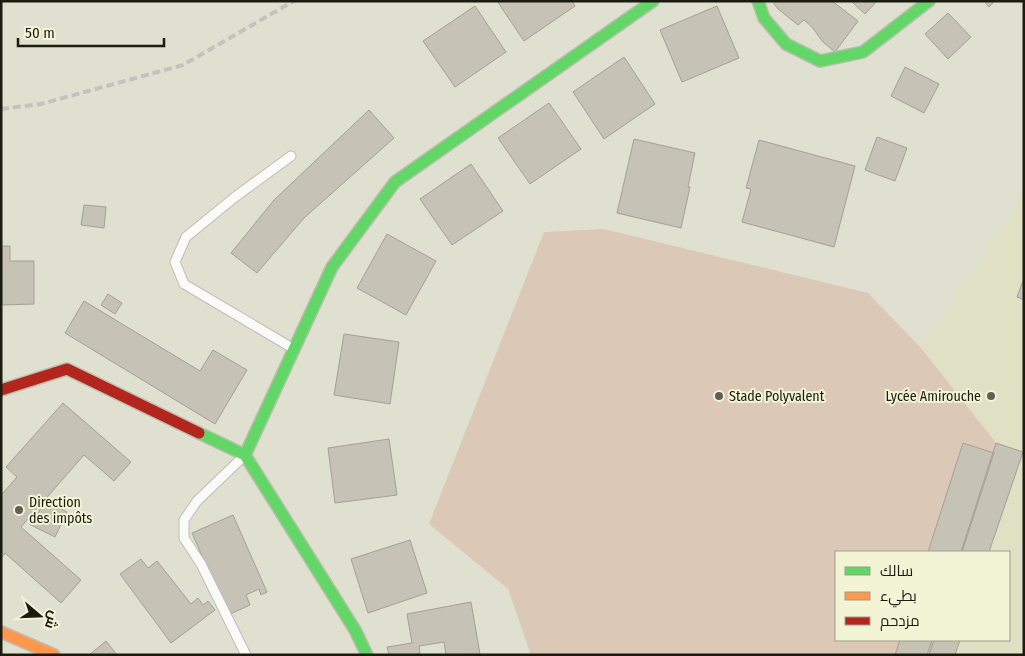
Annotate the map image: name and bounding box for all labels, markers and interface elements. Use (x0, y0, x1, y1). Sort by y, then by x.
scale bar (18, 15, 164, 47)
text: 50 m (25, 24, 55, 42)
place label: Stade Polyvalent (729, 388, 825, 405)
place label: Lycée Amirouche (886, 388, 981, 405)
marker: Stade Polyvalent (713, 390, 725, 402)
marker: Lycée Amirouche (985, 390, 997, 402)
place label: Direction des impôts (29, 494, 92, 527)
marker: Direction des impôts (13, 504, 25, 516)
legend (835, 551, 1010, 641)
text: سالك (880, 562, 913, 580)
text: بطيء (880, 587, 917, 608)
north arrow (15, 591, 65, 641)
text: ش (41, 609, 63, 631)
text: مزدحم (880, 612, 920, 631)

